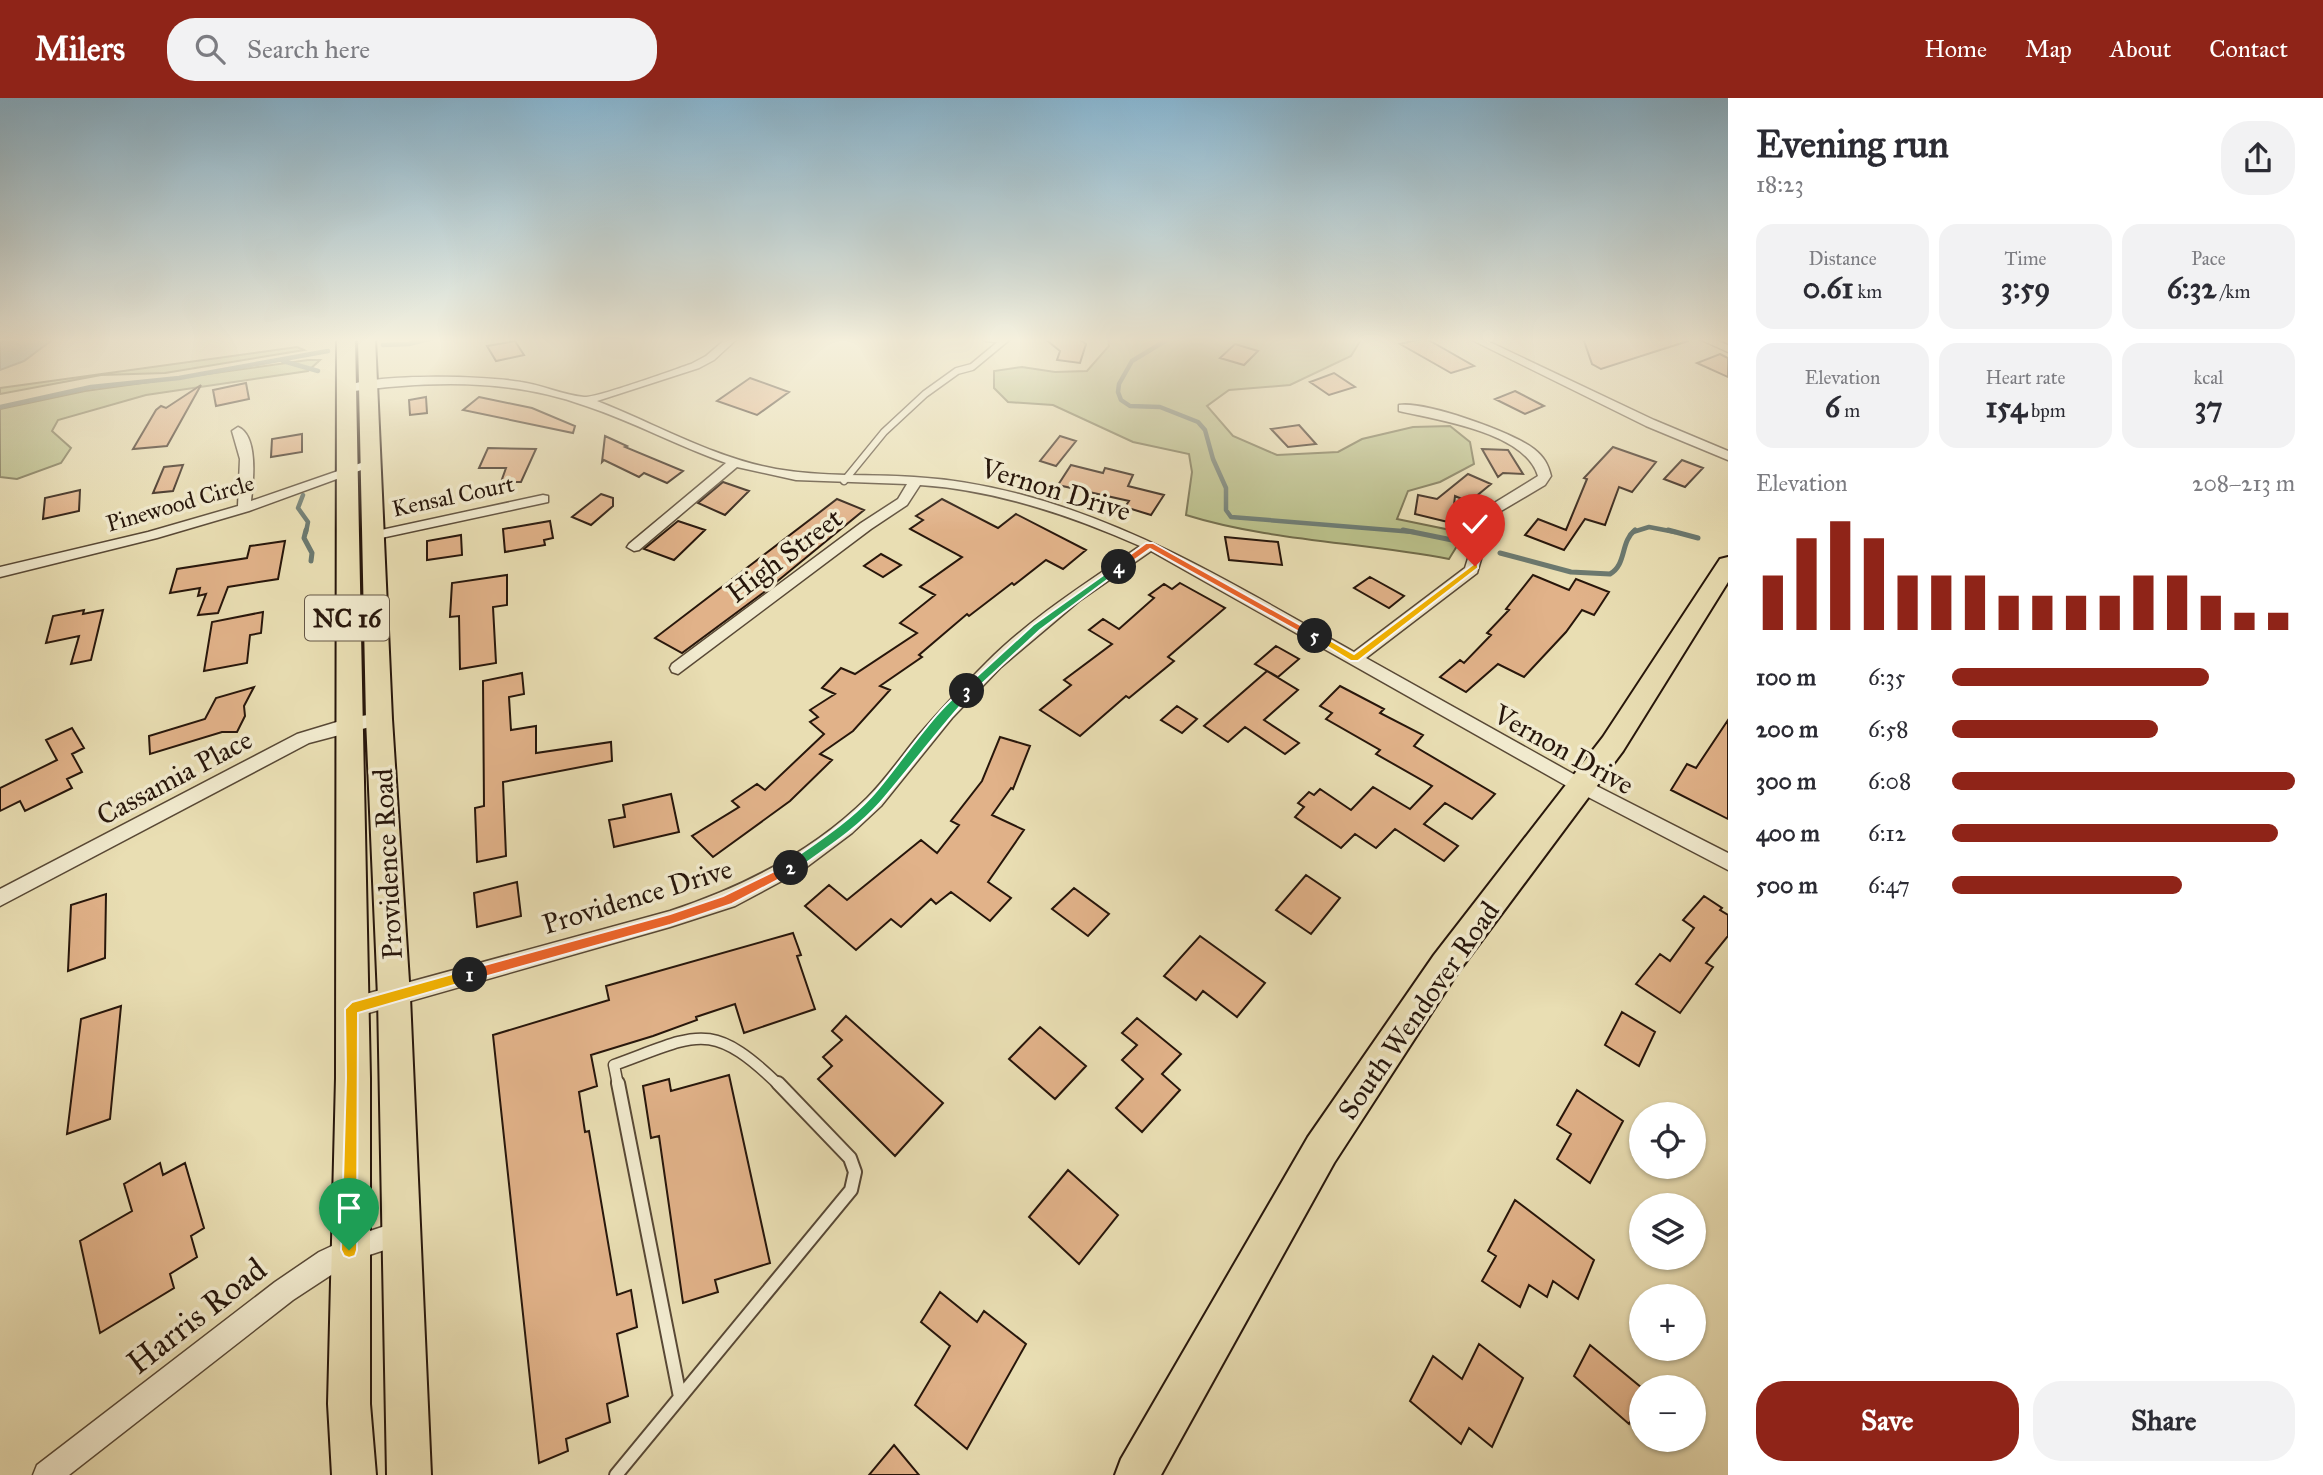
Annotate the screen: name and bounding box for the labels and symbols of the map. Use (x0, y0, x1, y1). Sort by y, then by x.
street label: Vernon Drive (976, 450, 1135, 529)
street label: Pinewood Circle (103, 469, 257, 537)
street label: Kensal Court (390, 469, 516, 523)
pin (1445, 494, 1505, 566)
street label: High Street (719, 500, 849, 610)
pin: 4 (1102, 550, 1136, 584)
road number: NC 16 (305, 596, 389, 640)
pin: 5 (1298, 618, 1332, 654)
pin: 3 (950, 674, 984, 708)
street label: Vernon Drive (1487, 696, 1640, 802)
street label: Cassamia Place (90, 722, 258, 833)
street label: Providence Road (365, 767, 410, 961)
pin: 2 (774, 850, 808, 886)
street label: Providence Drive (538, 851, 736, 942)
street label: South Wendover Road (1330, 894, 1507, 1126)
pin: 1 (452, 958, 488, 992)
pin (319, 1178, 379, 1250)
street label: Harris Road (119, 1249, 275, 1383)

